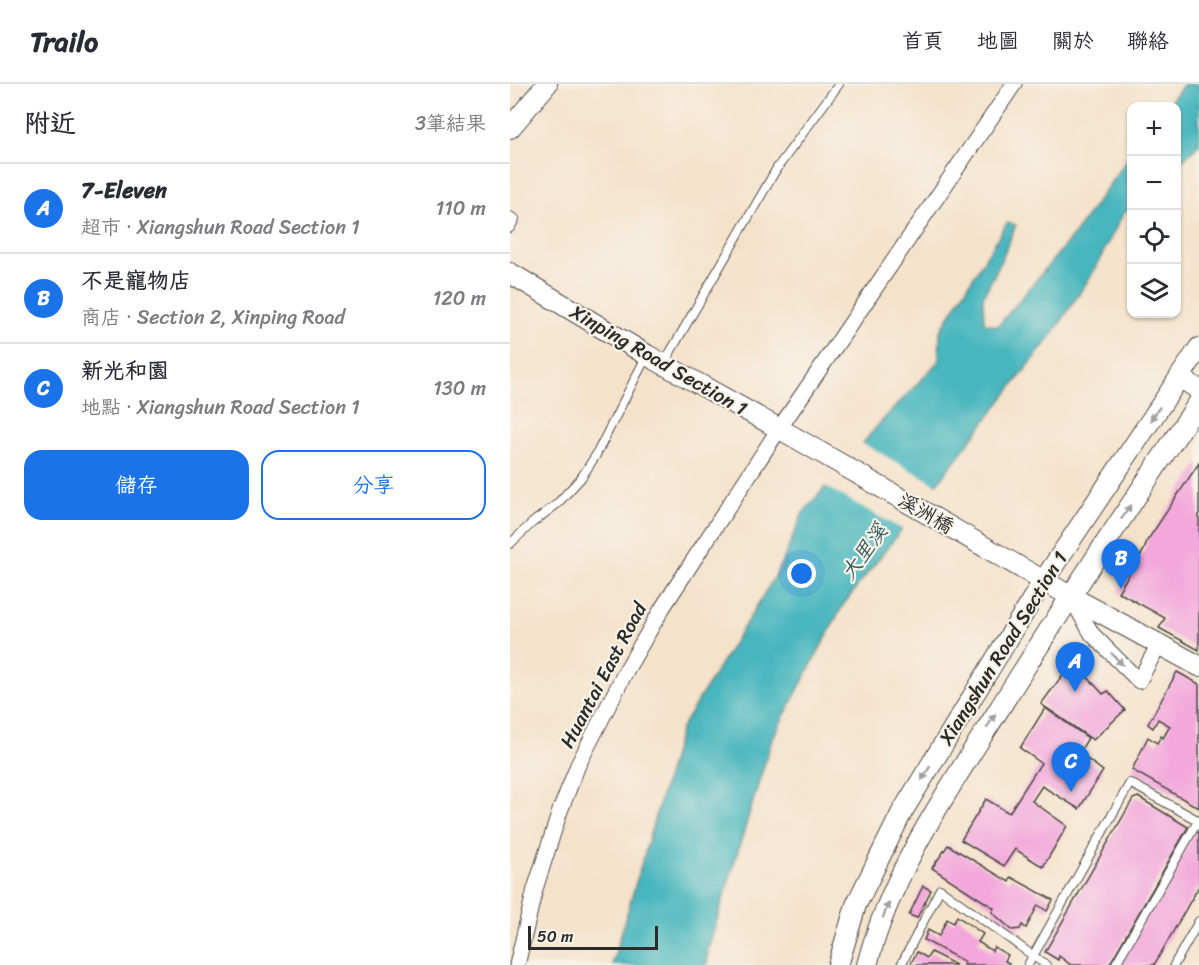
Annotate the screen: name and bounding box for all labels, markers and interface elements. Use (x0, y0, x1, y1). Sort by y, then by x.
text: Trailo (30, 17, 98, 66)
text: 首頁 (902, 22, 944, 60)
text: 地圖 (977, 22, 1019, 60)
text: 關於 (1052, 22, 1094, 60)
text: 聯絡 (1127, 22, 1169, 60)
text: 附近 (24, 100, 76, 146)
map controls (1127, 102, 1181, 318)
button: + (1127, 102, 1181, 156)
text: 3筆結果 (415, 106, 486, 141)
button: − (1127, 156, 1181, 210)
text: 7-Eleven (81, 171, 167, 210)
text: A (37, 191, 50, 226)
text: 110 m (436, 191, 486, 226)
text: 超市 · Xiangshun Road Section 1 (81, 210, 360, 245)
button: locate (1127, 210, 1181, 264)
text: 不是寵物店 (81, 261, 191, 300)
button: layers (1127, 264, 1181, 318)
text: B (37, 281, 50, 316)
text: 120 m (433, 281, 486, 316)
street label: Xinping Road Section 1 (562, 295, 754, 426)
text: 商店 · Section 2, Xinping Road (81, 300, 345, 335)
text: 新光和園 (81, 351, 169, 390)
text: C (37, 371, 50, 406)
text: 130 m (433, 371, 486, 406)
text: 地點 · Xiangshun Road Section 1 (81, 390, 360, 425)
one-way arrow (1149, 405, 1160, 422)
button: 儲存 (24, 450, 249, 520)
button: 分享 (261, 450, 486, 520)
street label: 溪洲橋 (891, 483, 960, 544)
one-way arrow (1120, 504, 1131, 520)
water label: 大里溪 (830, 515, 898, 589)
pin: B (1102, 540, 1140, 589)
street label: Xiangshun Road Section 1 (929, 544, 1077, 753)
your location (787, 559, 816, 588)
street label: Huantai East Road (550, 595, 657, 755)
pin: A (1056, 642, 1094, 692)
one-way arrow (1109, 652, 1123, 666)
one-way arrow (986, 713, 997, 730)
pin: C (1052, 742, 1090, 792)
one-way arrow (920, 765, 931, 781)
one-way arrow (881, 900, 891, 918)
text: 50 m (537, 922, 573, 951)
scale bar (528, 923, 658, 950)

